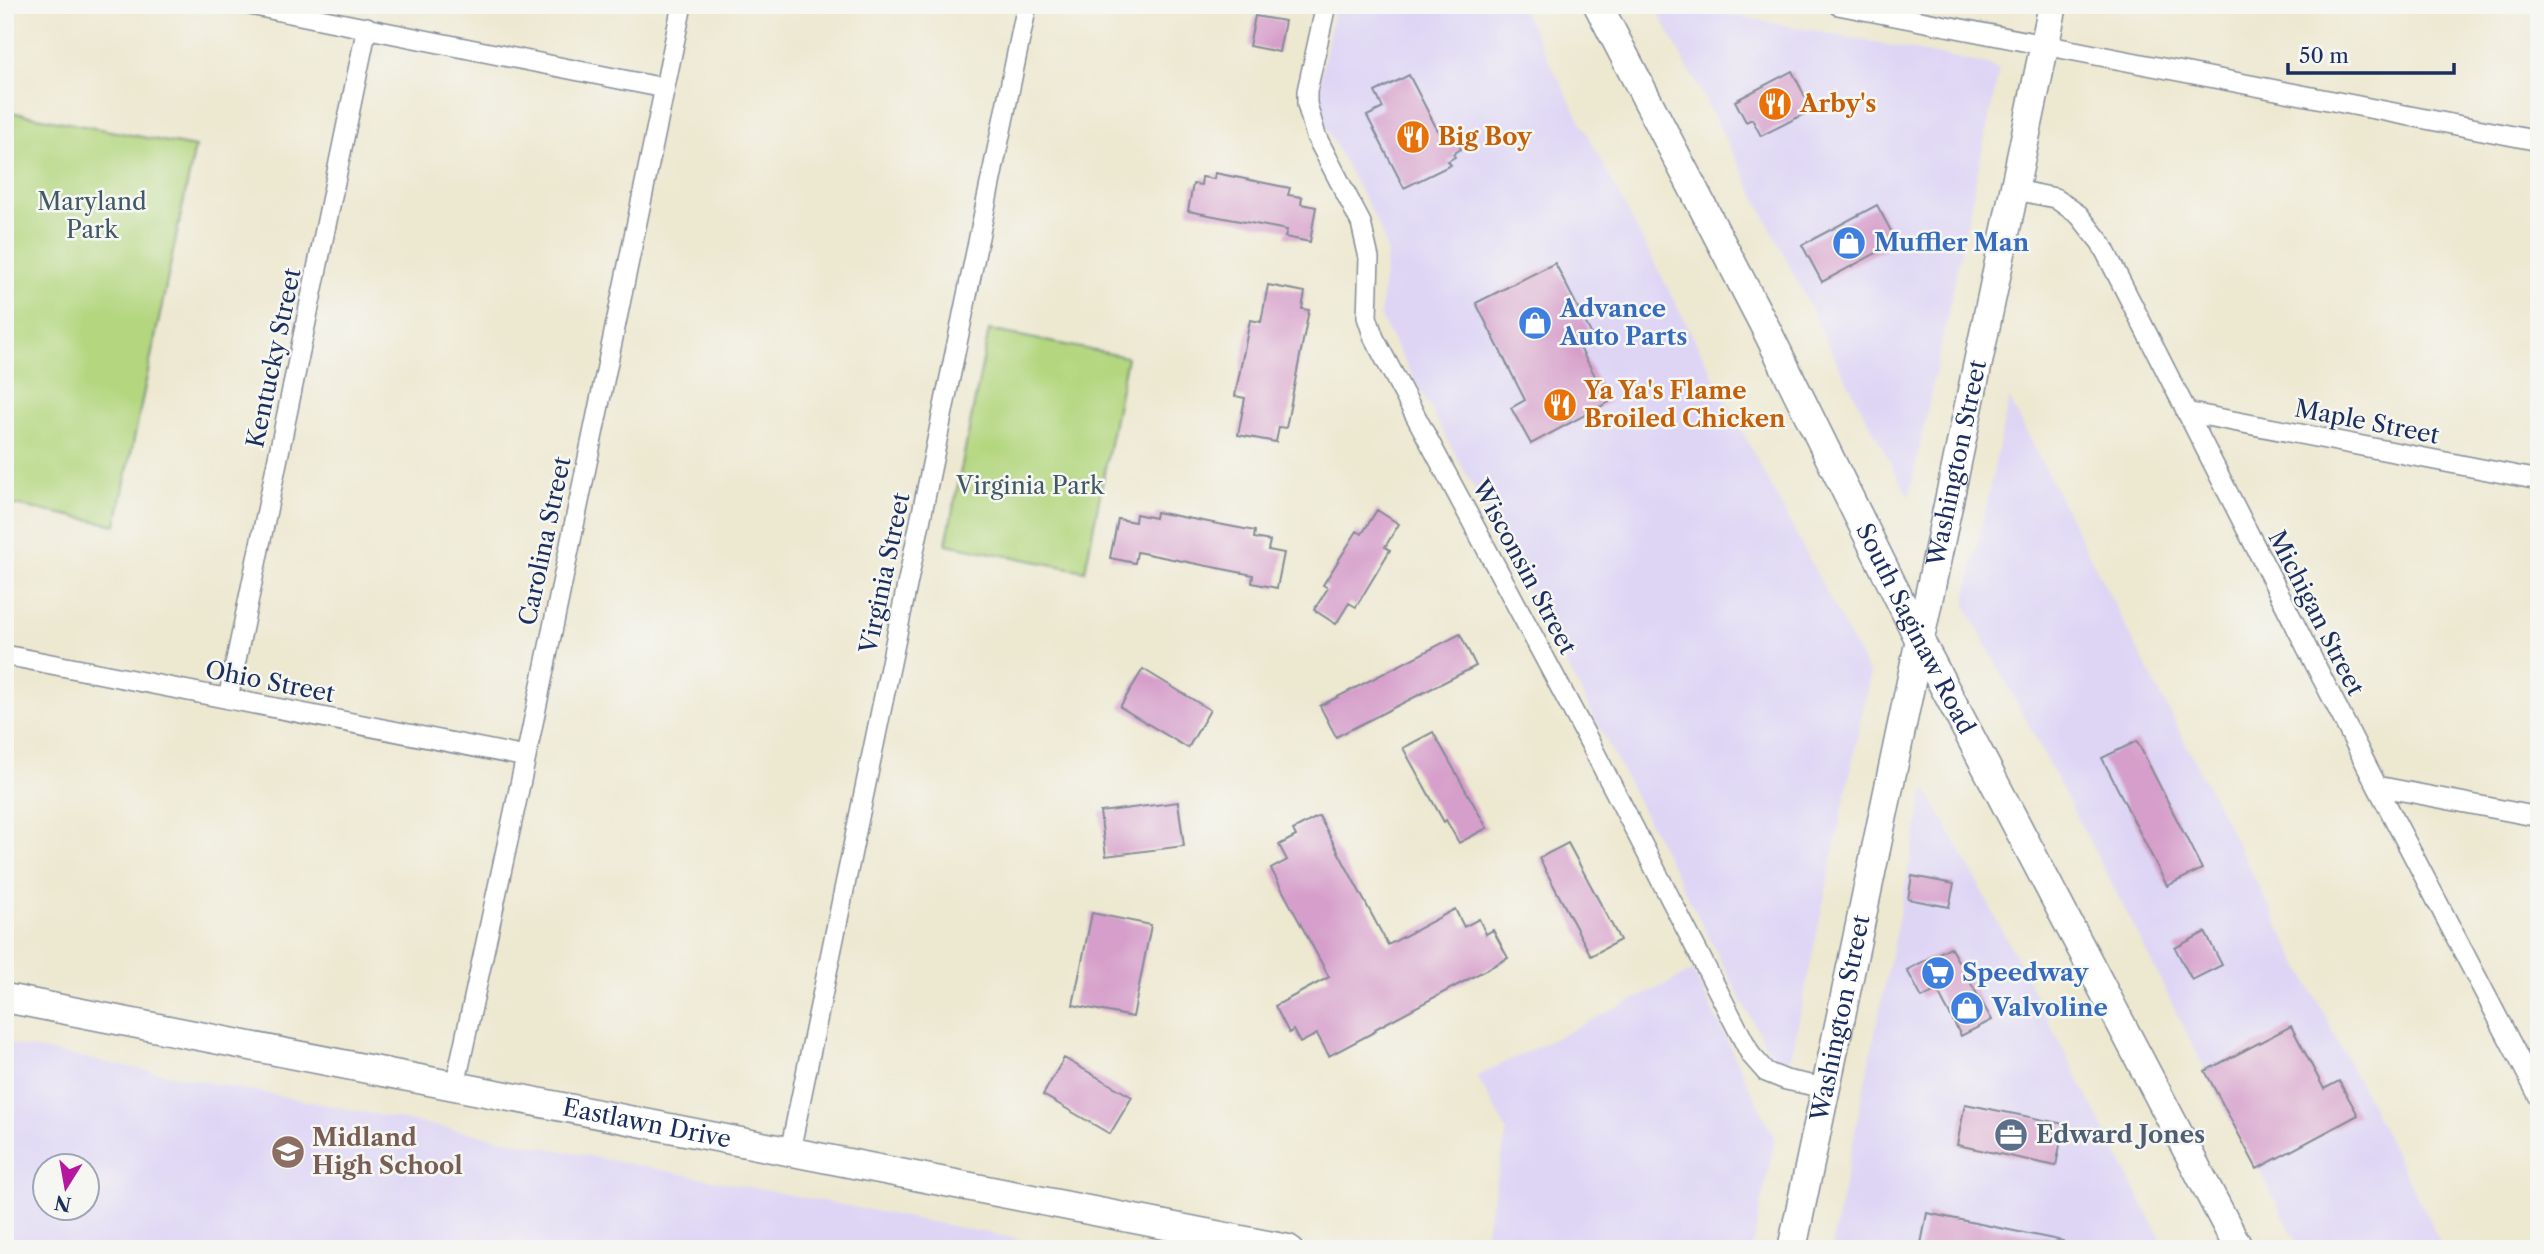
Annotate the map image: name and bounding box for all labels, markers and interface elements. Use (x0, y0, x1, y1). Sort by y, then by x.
scale bar (2288, 32, 2455, 76)
text: 50 m (2299, 43, 2349, 68)
restaurant icon: Arby's (1756, 85, 1794, 123)
place label: Arby's (1799, 89, 1876, 118)
restaurant icon: Big Boy (1394, 118, 1432, 156)
place label: Big Boy (1438, 122, 1533, 151)
park label: Maryland Park (37, 187, 147, 244)
shop icon: Muffler Man (1830, 224, 1868, 262)
place label: Muffler Man (1874, 228, 2030, 257)
street label: Kentucky Street (240, 265, 307, 450)
place label: Advance Auto Parts (1559, 294, 1687, 351)
shop icon: Advance Auto Parts (1516, 304, 1554, 342)
street label: Washington Street (1920, 357, 1992, 570)
place label: Ya Ya's Flame Broiled Chicken (1583, 376, 1786, 433)
restaurant icon: Ya Ya's Flame Broiled Chicken (1541, 386, 1579, 424)
street label: Maple Street (2292, 393, 2442, 450)
street label: Carolina Street (512, 453, 577, 628)
park label: Virginia Park (955, 471, 1105, 500)
street label: Wisconsin Street (1466, 474, 1583, 659)
street label: Virginia Street (853, 489, 916, 657)
street label: South Saginaw Road (1850, 518, 1982, 739)
street label: Michigan Street (2262, 525, 2371, 701)
street label: Ohio Street (203, 655, 338, 708)
street label: Washington Street (1804, 912, 1876, 1125)
supermarket icon: Speedway (1919, 954, 1957, 992)
place label: Speedway (1962, 958, 2090, 987)
shop icon: Valvoline (1948, 989, 1986, 1027)
place label: Valvoline (1991, 993, 2108, 1022)
street label: Eastlawn Drive (560, 1092, 734, 1154)
office icon: Edward Jones (1992, 1116, 2030, 1154)
place label: Edward Jones (2036, 1120, 2205, 1149)
place label: Midland High School (312, 1123, 463, 1180)
school or university icon: Midland High School (269, 1133, 307, 1171)
north arrow (32, 1152, 102, 1222)
text: N (53, 1190, 73, 1216)

